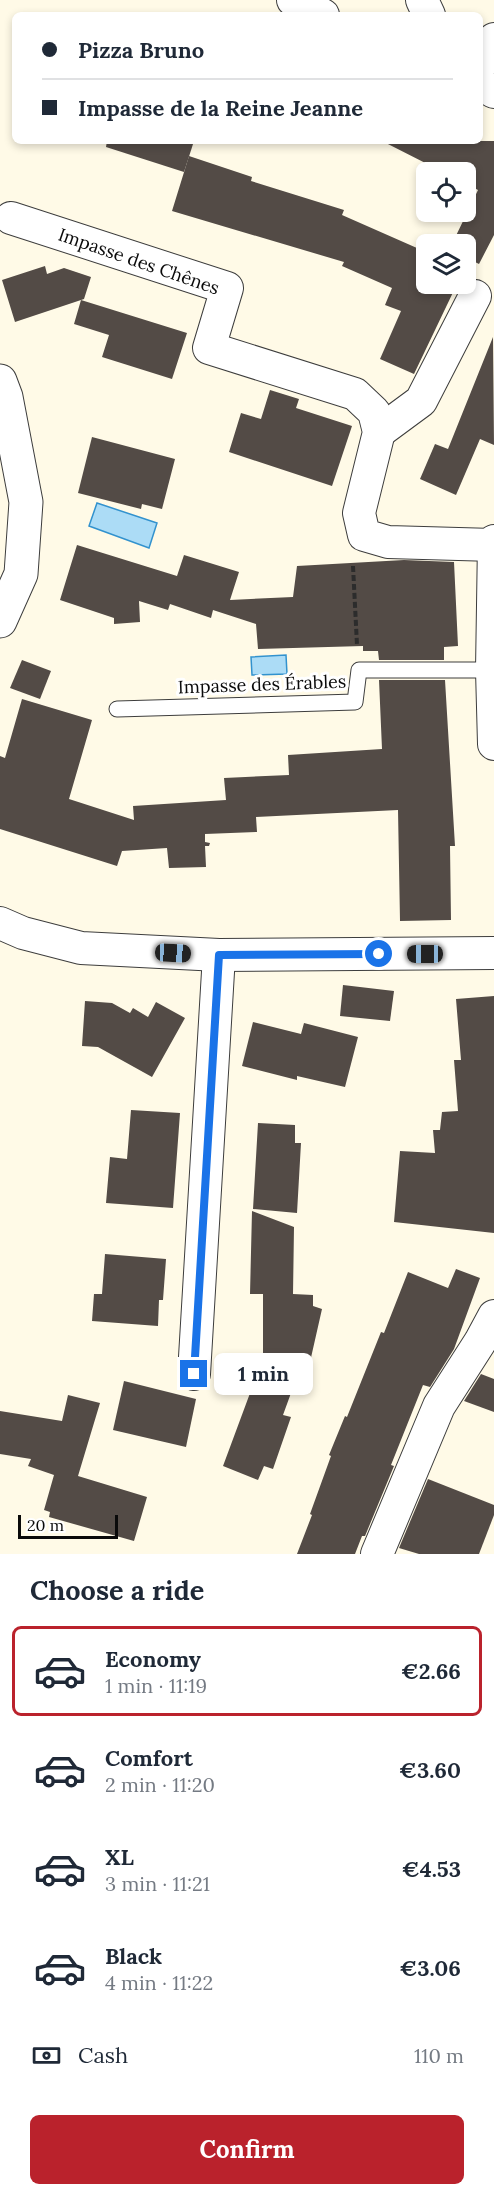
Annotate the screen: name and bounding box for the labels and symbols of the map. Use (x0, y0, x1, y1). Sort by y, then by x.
street label: Impasse des Chênes (55, 223, 223, 299)
street label: Impasse des Érables (177, 670, 347, 698)
route start (365, 940, 392, 967)
car (155, 943, 191, 963)
car (407, 945, 443, 963)
callout: 1 min (215, 1353, 314, 1395)
route end (180, 1360, 207, 1387)
scale bar (18, 1512, 118, 1540)

